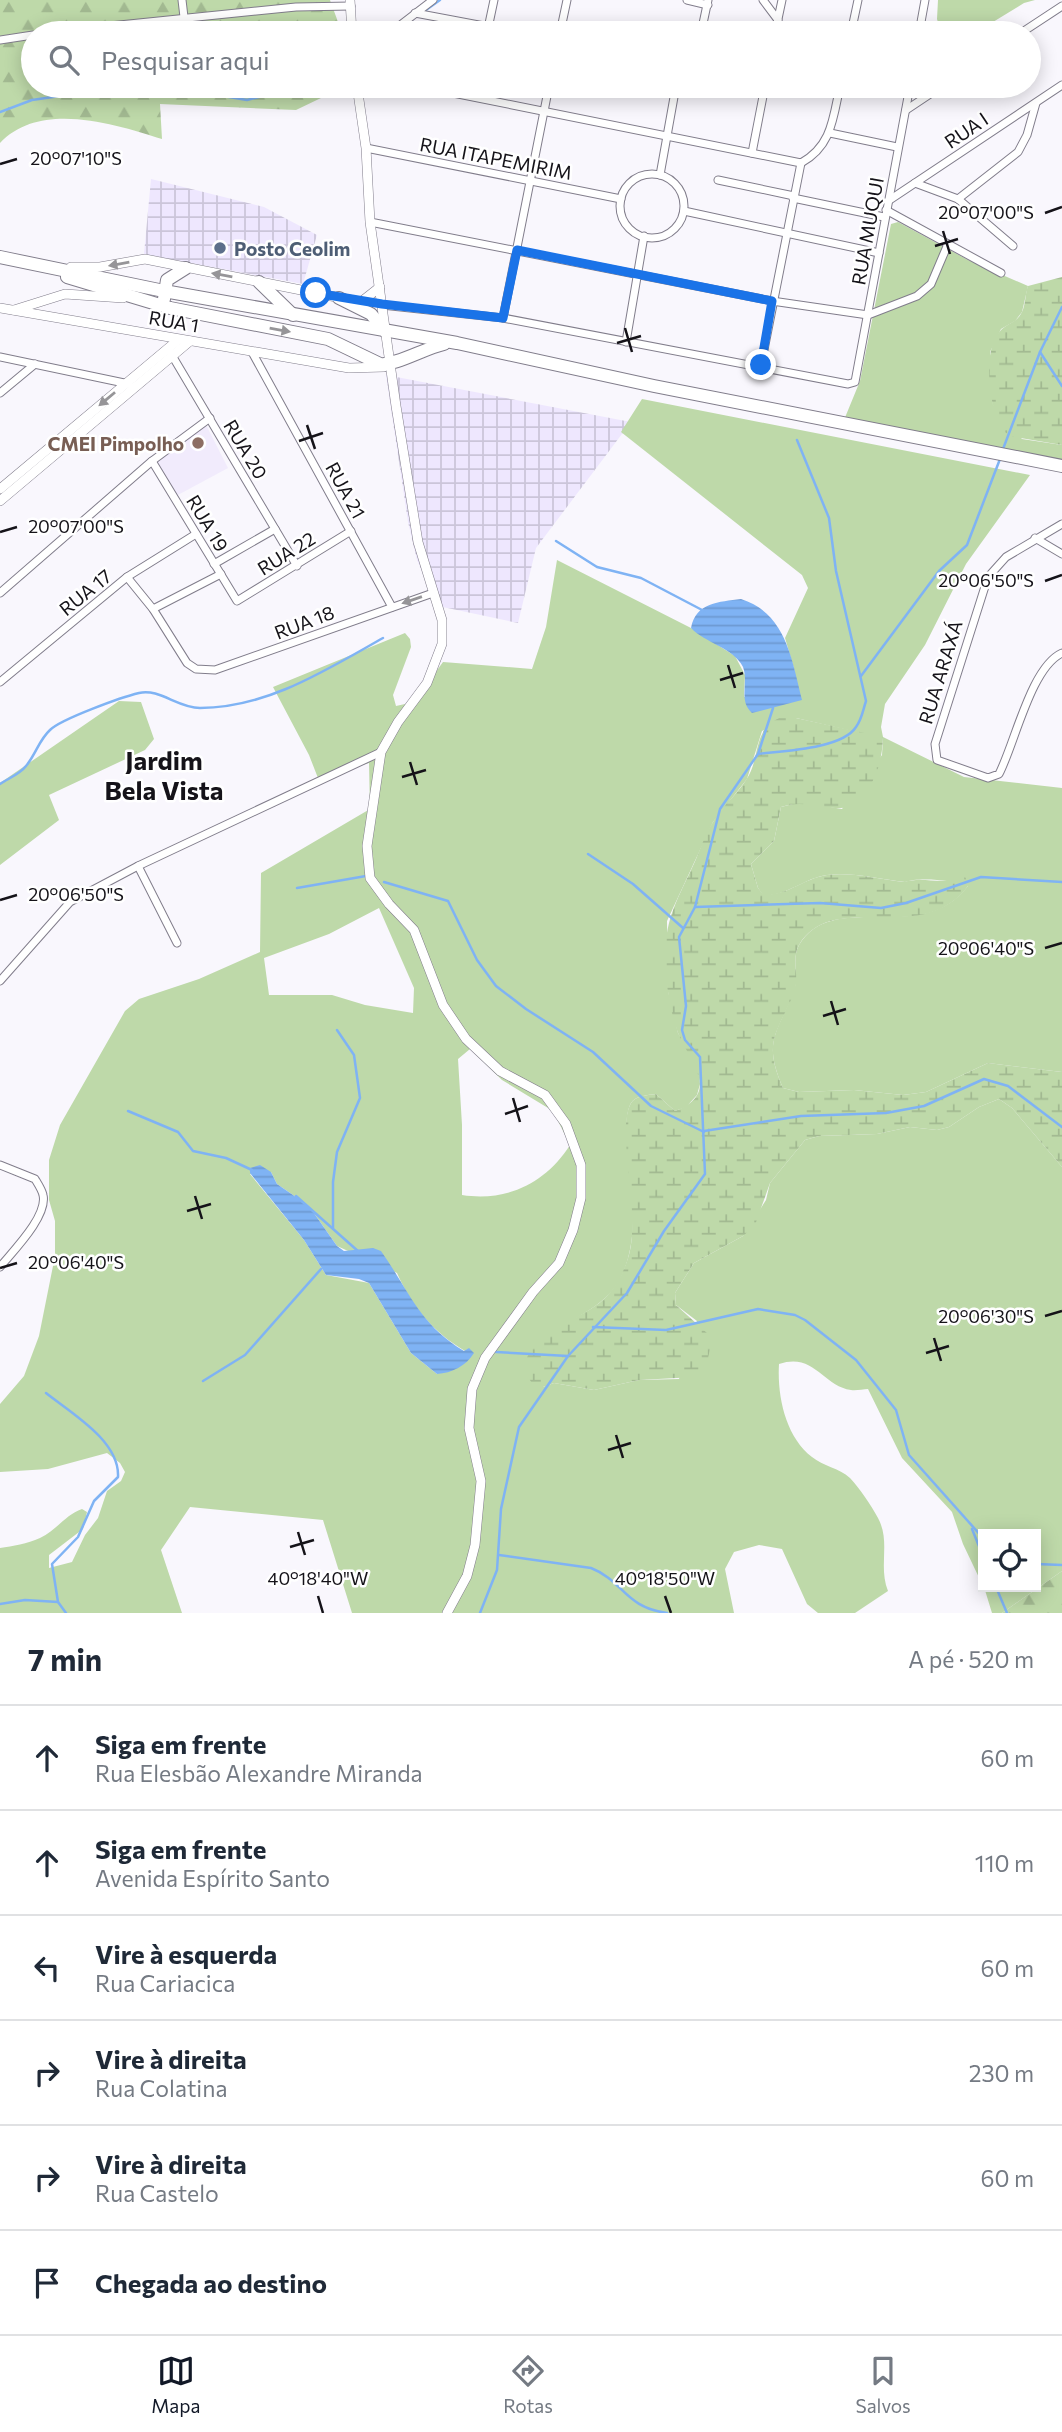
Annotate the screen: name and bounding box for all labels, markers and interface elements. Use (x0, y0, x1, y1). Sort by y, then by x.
search box (21, 21, 1041, 98)
icon: search (45, 41, 83, 79)
text: Pesquisar aqui (101, 44, 270, 75)
street label: RUA I (940, 107, 992, 153)
street label: RUA ITAPEMIRIM (418, 132, 574, 184)
text: 20°07'10"S (30, 147, 122, 169)
street label: RUA MUQUI (846, 175, 888, 287)
text: 20°07'00"S (938, 201, 1034, 223)
place label: Posto Ceolim (234, 237, 350, 260)
marker: Posto Ceolim (212, 240, 228, 256)
one-way arrow (108, 259, 130, 270)
one-way arrow (211, 269, 233, 280)
route start (300, 277, 331, 308)
street label: RUA 1 (147, 305, 201, 337)
one-way arrow (269, 325, 291, 336)
route end (745, 349, 776, 380)
one-way arrow (98, 391, 116, 407)
street label: RUA 20 (219, 415, 273, 483)
place label: CMEI Pimpolho (47, 432, 184, 455)
marker: CMEI Pimpolho (190, 435, 206, 451)
street label: RUA 21 (321, 458, 371, 522)
street label: RUA 19 (182, 490, 234, 556)
text: 20°07'00"S (28, 515, 124, 537)
street label: RUA 22 (253, 526, 319, 580)
street label: RUA 17 (54, 564, 116, 620)
text: 20°06'50"S (938, 569, 1034, 591)
one-way arrow (402, 595, 423, 606)
street label: RUA 18 (271, 600, 337, 644)
street label: RUA ARAXÁ (913, 617, 967, 727)
district label: Jardim Bela Vista (105, 744, 224, 805)
text: 20°06'50"S (28, 883, 124, 905)
text: 20°06'40"S (938, 937, 1034, 959)
text: 20°06'40"S (28, 1251, 124, 1273)
text: 20°06'30"S (938, 1305, 1034, 1327)
map controls (978, 1529, 1041, 1592)
button: locate (978, 1529, 1041, 1592)
text: 40°18'40"W (268, 1567, 368, 1589)
text: 40°18'50"W (615, 1567, 715, 1589)
text: 7 min (28, 1640, 102, 1677)
text: A pé · 520 m (908, 1645, 1034, 1673)
text: Siga em frente (95, 1728, 266, 1759)
icon: ahead (28, 1739, 66, 1777)
text: 60 m (981, 1744, 1034, 1772)
text: Rua Elesbão Alexandre Miranda (95, 1759, 423, 1787)
text: Siga em frente (95, 1833, 266, 1864)
icon: ahead (28, 1844, 66, 1882)
text: 110 m (975, 1849, 1034, 1877)
text: Avenida Espírito Santo (95, 1864, 330, 1892)
text: Vire à esquerda (95, 1938, 277, 1969)
icon: left (28, 1949, 66, 1987)
text: 60 m (981, 1954, 1034, 1982)
text: Rua Cariacica (95, 1969, 235, 1997)
text: Vire à direita (95, 2043, 247, 2074)
icon: right (28, 2054, 66, 2092)
text: 230 m (969, 2059, 1034, 2087)
text: Rua Colatina (95, 2074, 227, 2102)
text: Vire à direita (95, 2148, 247, 2179)
icon: right (28, 2159, 66, 2197)
text: 60 m (981, 2164, 1034, 2192)
text: Rua Castelo (95, 2179, 219, 2207)
icon: arrive (28, 2264, 66, 2302)
text: Chegada ao destino (95, 2267, 327, 2298)
tab: Mapa (151, 2352, 200, 2417)
tab: Rotas (503, 2352, 553, 2417)
tab: Salvos (856, 2352, 911, 2417)

